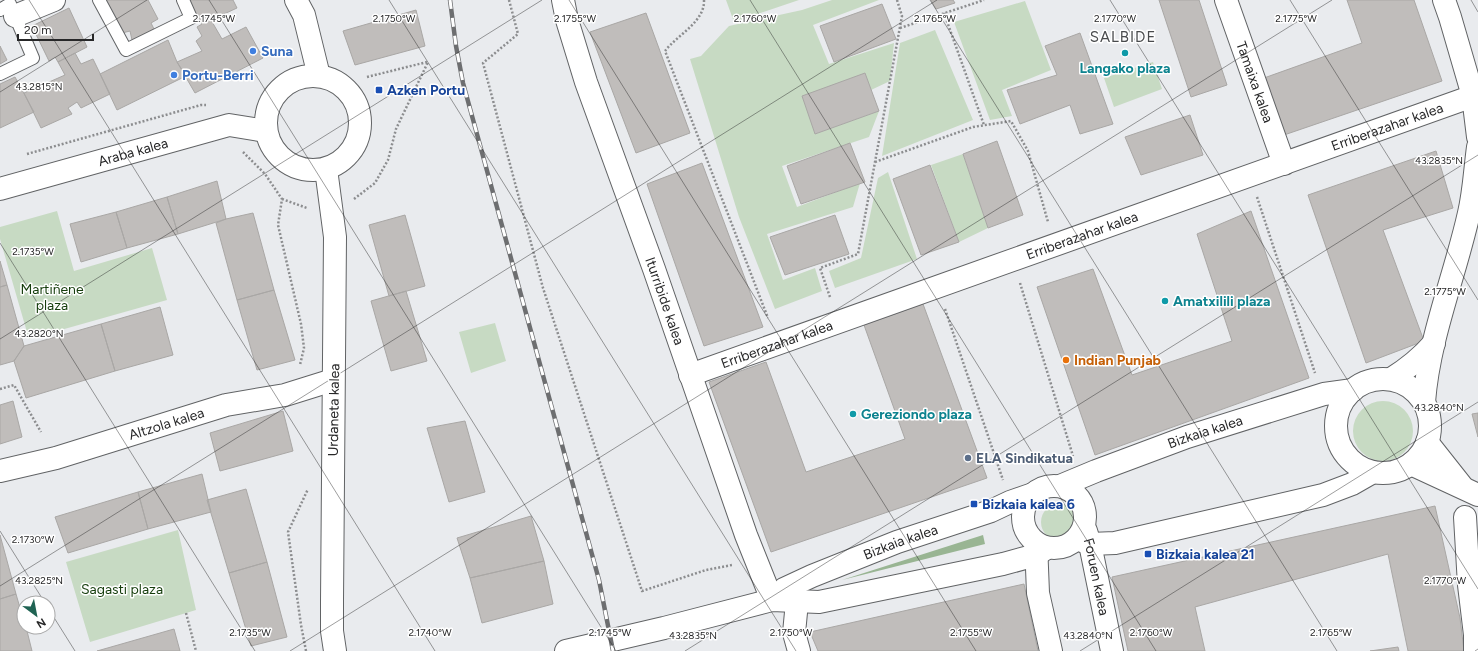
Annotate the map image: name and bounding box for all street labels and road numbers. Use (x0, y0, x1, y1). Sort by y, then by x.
street label: Tamaixa kalea (1233, 39, 1277, 125)
street label: Erriberazahar kalea (1329, 99, 1445, 154)
street label: Araba kalea (96, 134, 170, 170)
street label: Erriberazahar kalea (1024, 208, 1140, 263)
street label: Iturribide kalea (642, 255, 688, 347)
street label: Erriberazahar kalea (718, 316, 835, 372)
street label: Urdaneta kalea (325, 363, 343, 457)
street label: Altzola kalea (126, 404, 206, 443)
street label: Bizkaia kalea (1165, 412, 1245, 452)
street label: Bizkaia kalea (861, 521, 940, 563)
street label: Foruen kalea (1080, 536, 1113, 617)

